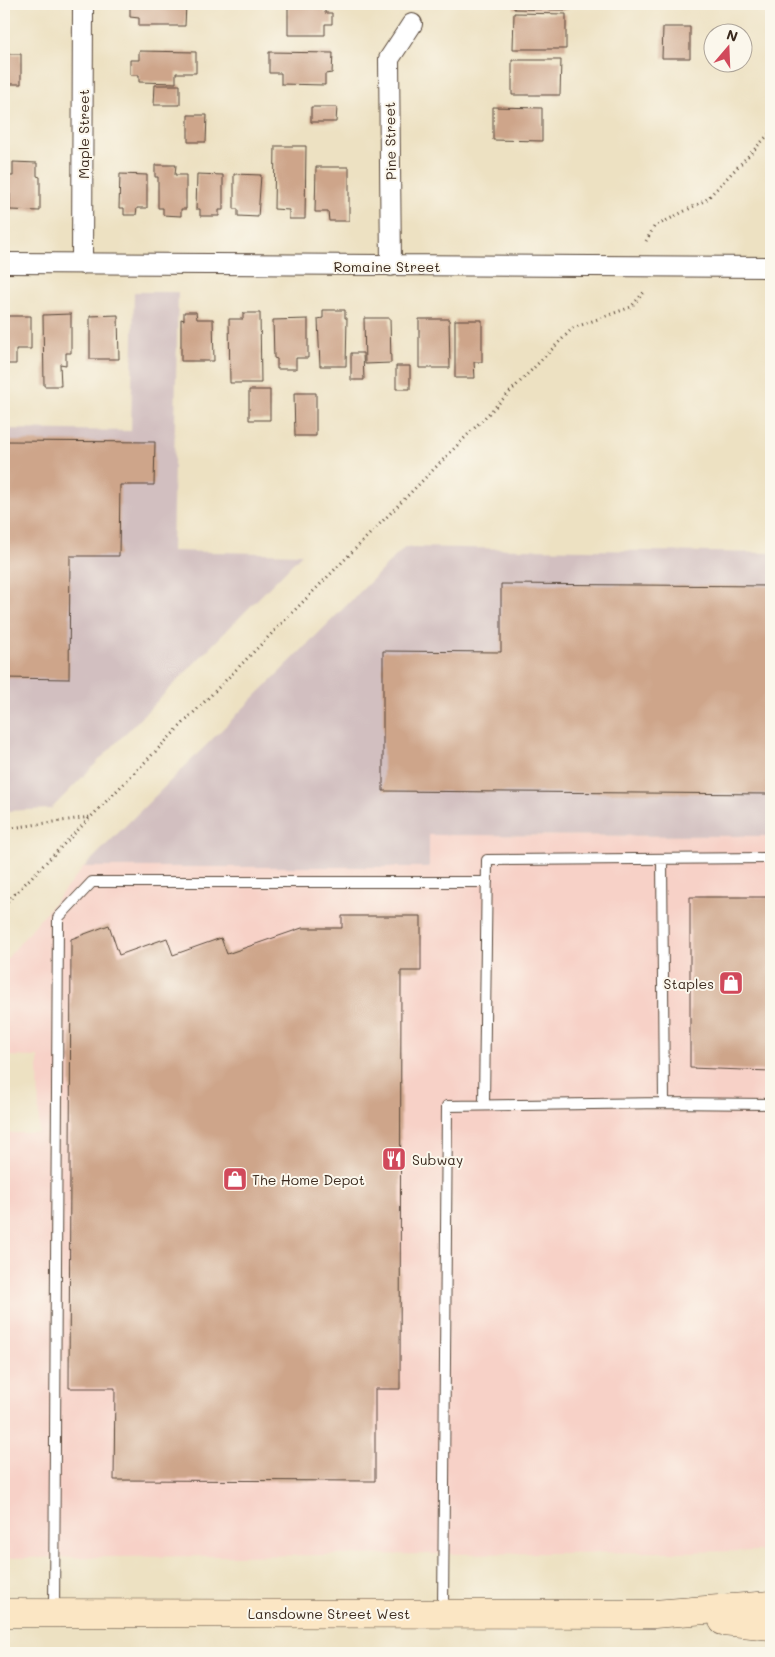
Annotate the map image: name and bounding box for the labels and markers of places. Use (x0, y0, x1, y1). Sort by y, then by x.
shop icon: Staples (718, 970, 744, 996)
place label: Staples (664, 974, 714, 993)
restaurant icon: Subway (381, 1146, 407, 1172)
place label: Subway (412, 1150, 463, 1169)
shop icon: The Home Depot (222, 1166, 248, 1192)
place label: The Home Depot (252, 1170, 365, 1189)

